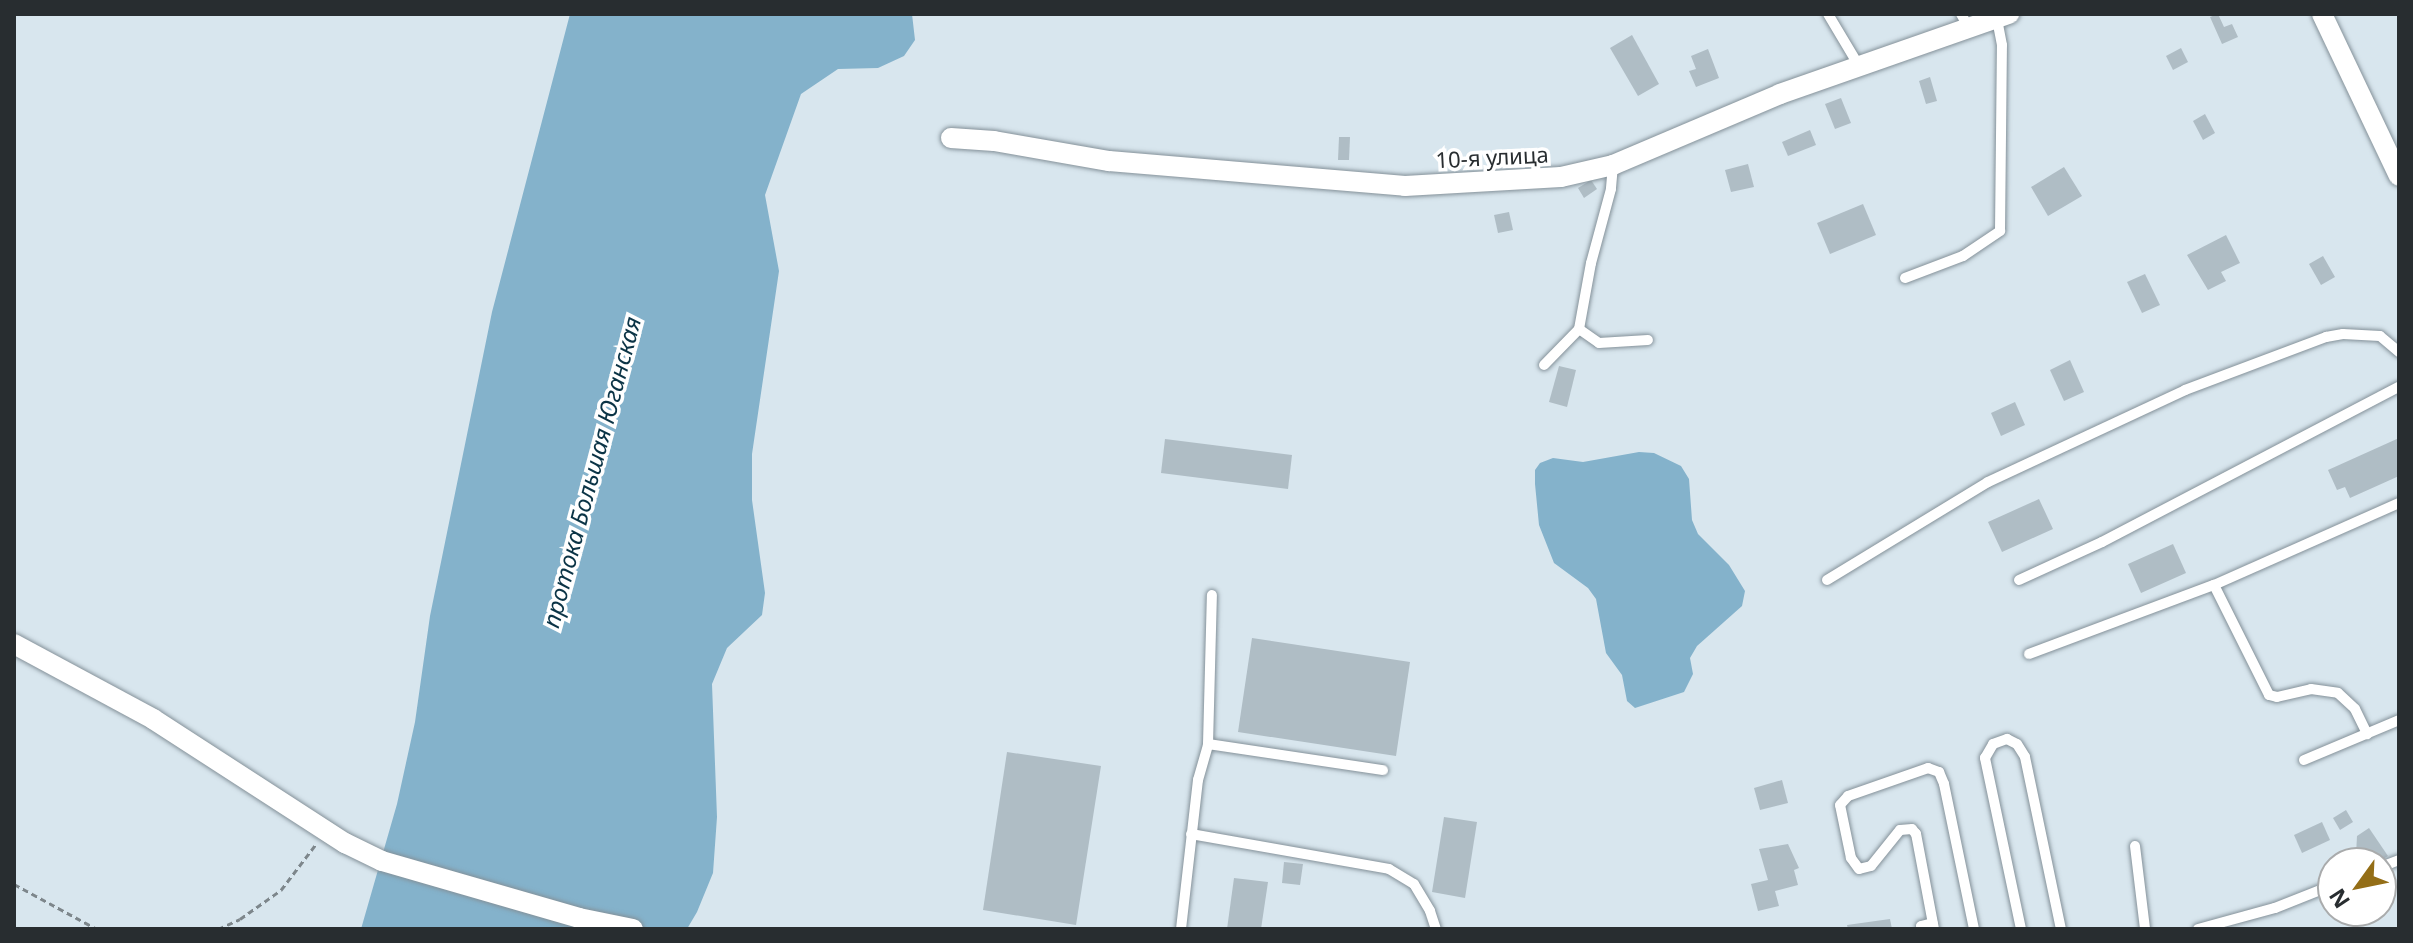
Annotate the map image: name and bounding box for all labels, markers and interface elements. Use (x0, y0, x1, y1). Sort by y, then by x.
street label: 10-я улица (1435, 141, 1549, 173)
water label: протока Большая Юганская (536, 313, 646, 631)
north arrow (2317, 847, 2397, 927)
text: N (2321, 883, 2356, 915)

